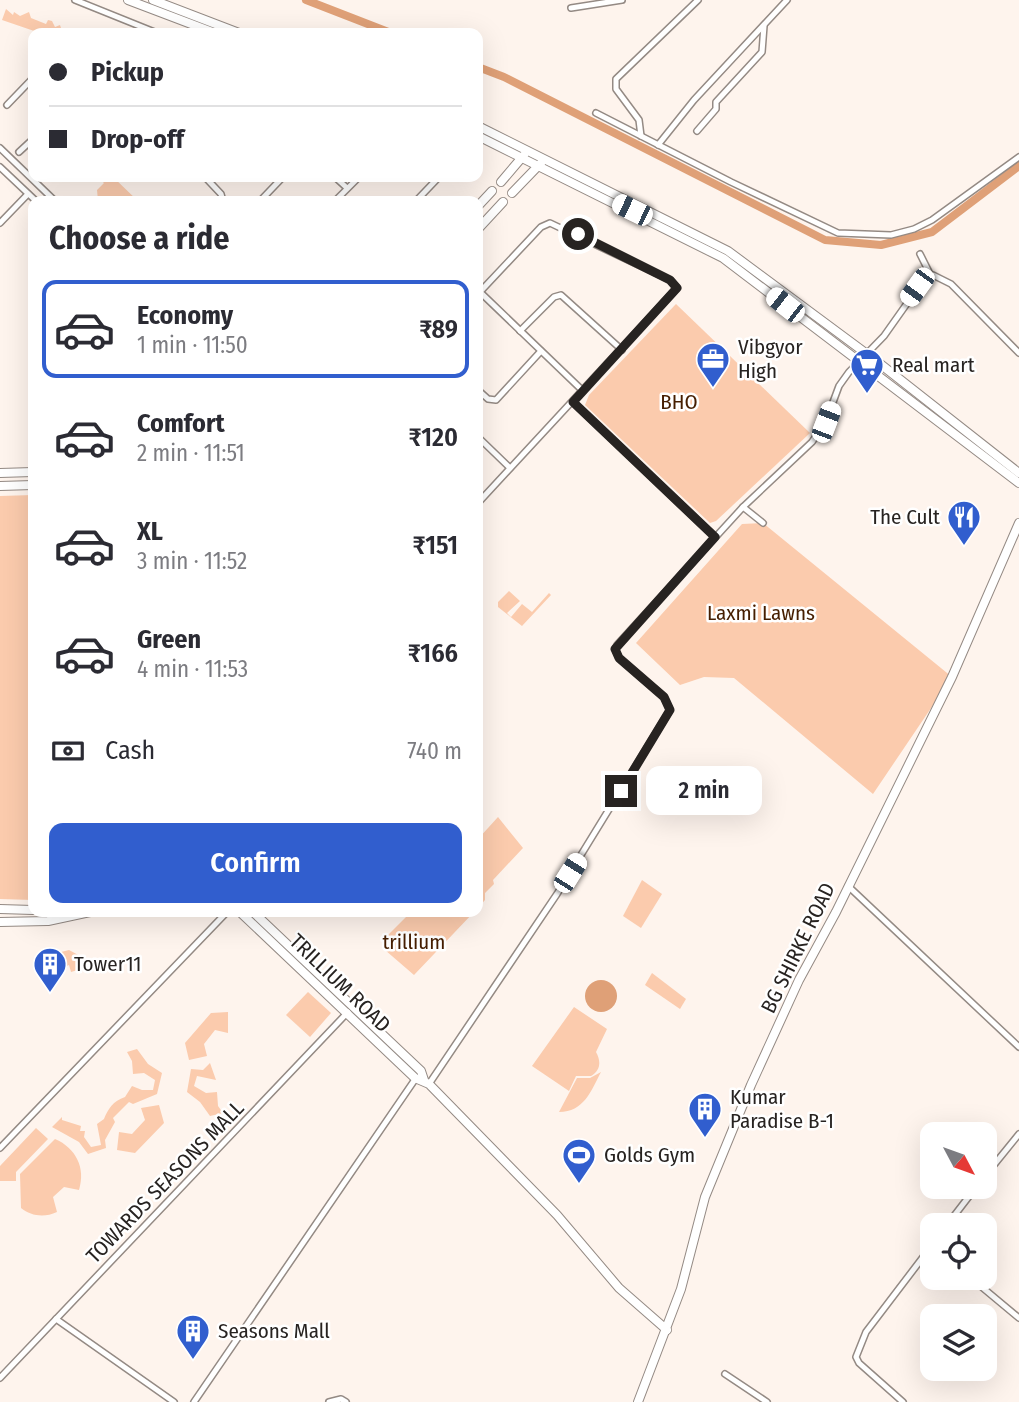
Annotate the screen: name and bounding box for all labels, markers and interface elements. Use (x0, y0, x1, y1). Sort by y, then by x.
text: Pickup (91, 57, 164, 88)
text: Drop-off (91, 124, 184, 155)
car (609, 191, 656, 229)
route start (562, 218, 594, 250)
text: Choose a ride (49, 219, 230, 257)
car (897, 264, 938, 310)
car (762, 284, 809, 326)
icon: car (53, 298, 116, 361)
text: Economy (137, 300, 233, 331)
text: ₹89 (419, 314, 458, 345)
text: 1 min · 11:50 (137, 331, 248, 359)
place label: Vibgyor High (738, 334, 803, 384)
office icon: Vibgyor High (694, 340, 732, 389)
supermarket icon: Real mart (848, 346, 886, 395)
place label: Real mart (892, 352, 975, 378)
park label: BHO (660, 389, 698, 415)
car (809, 399, 844, 445)
icon: car (53, 406, 116, 469)
text: Comfort (137, 408, 225, 439)
text: ₹120 (409, 422, 458, 453)
text: 2 min · 11:51 (137, 439, 245, 467)
restaurant icon: The Cult (945, 498, 983, 547)
place label: The Cult (870, 504, 940, 530)
icon: car (53, 514, 116, 577)
text: XL (137, 516, 163, 547)
text: ₹151 (413, 530, 458, 561)
text: 3 min · 11:52 (137, 547, 247, 575)
park label: Laxmi Lawns (707, 600, 815, 626)
icon: car (53, 622, 116, 685)
text: Green (137, 624, 201, 655)
text: ₹166 (408, 638, 458, 669)
text: 4 min · 11:53 (137, 655, 248, 683)
icon: cash (49, 732, 87, 770)
text: Cash (105, 735, 155, 766)
text: 740 m (407, 737, 462, 765)
callout: 2 min (646, 766, 761, 816)
route end (605, 775, 637, 807)
text: 2 min (678, 776, 730, 804)
button: Confirm (49, 823, 462, 903)
car (550, 850, 591, 896)
street label: BG SHIRKE ROAD (755, 879, 841, 1017)
street label: TRILLIUM ROAD (284, 928, 396, 1038)
park label: trillium (383, 929, 446, 955)
building icon: Tower11 (31, 945, 69, 994)
place label: Tower11 (74, 951, 142, 977)
place label: Kumar Paradise B-1 (730, 1084, 834, 1134)
building icon: Kumar Paradise B-1 (686, 1090, 724, 1139)
street label: TOWARDS SEASONS MALL (81, 1095, 250, 1269)
north arrow (920, 1122, 998, 1199)
map controls (920, 1122, 997, 1381)
sports icon: Golds Gym (560, 1136, 598, 1185)
place label: Golds Gym (604, 1142, 695, 1168)
button: locate (920, 1213, 997, 1290)
button: layers (920, 1304, 997, 1381)
building icon: Seasons Mall (174, 1312, 212, 1361)
place label: Seasons Mall (218, 1318, 330, 1344)

